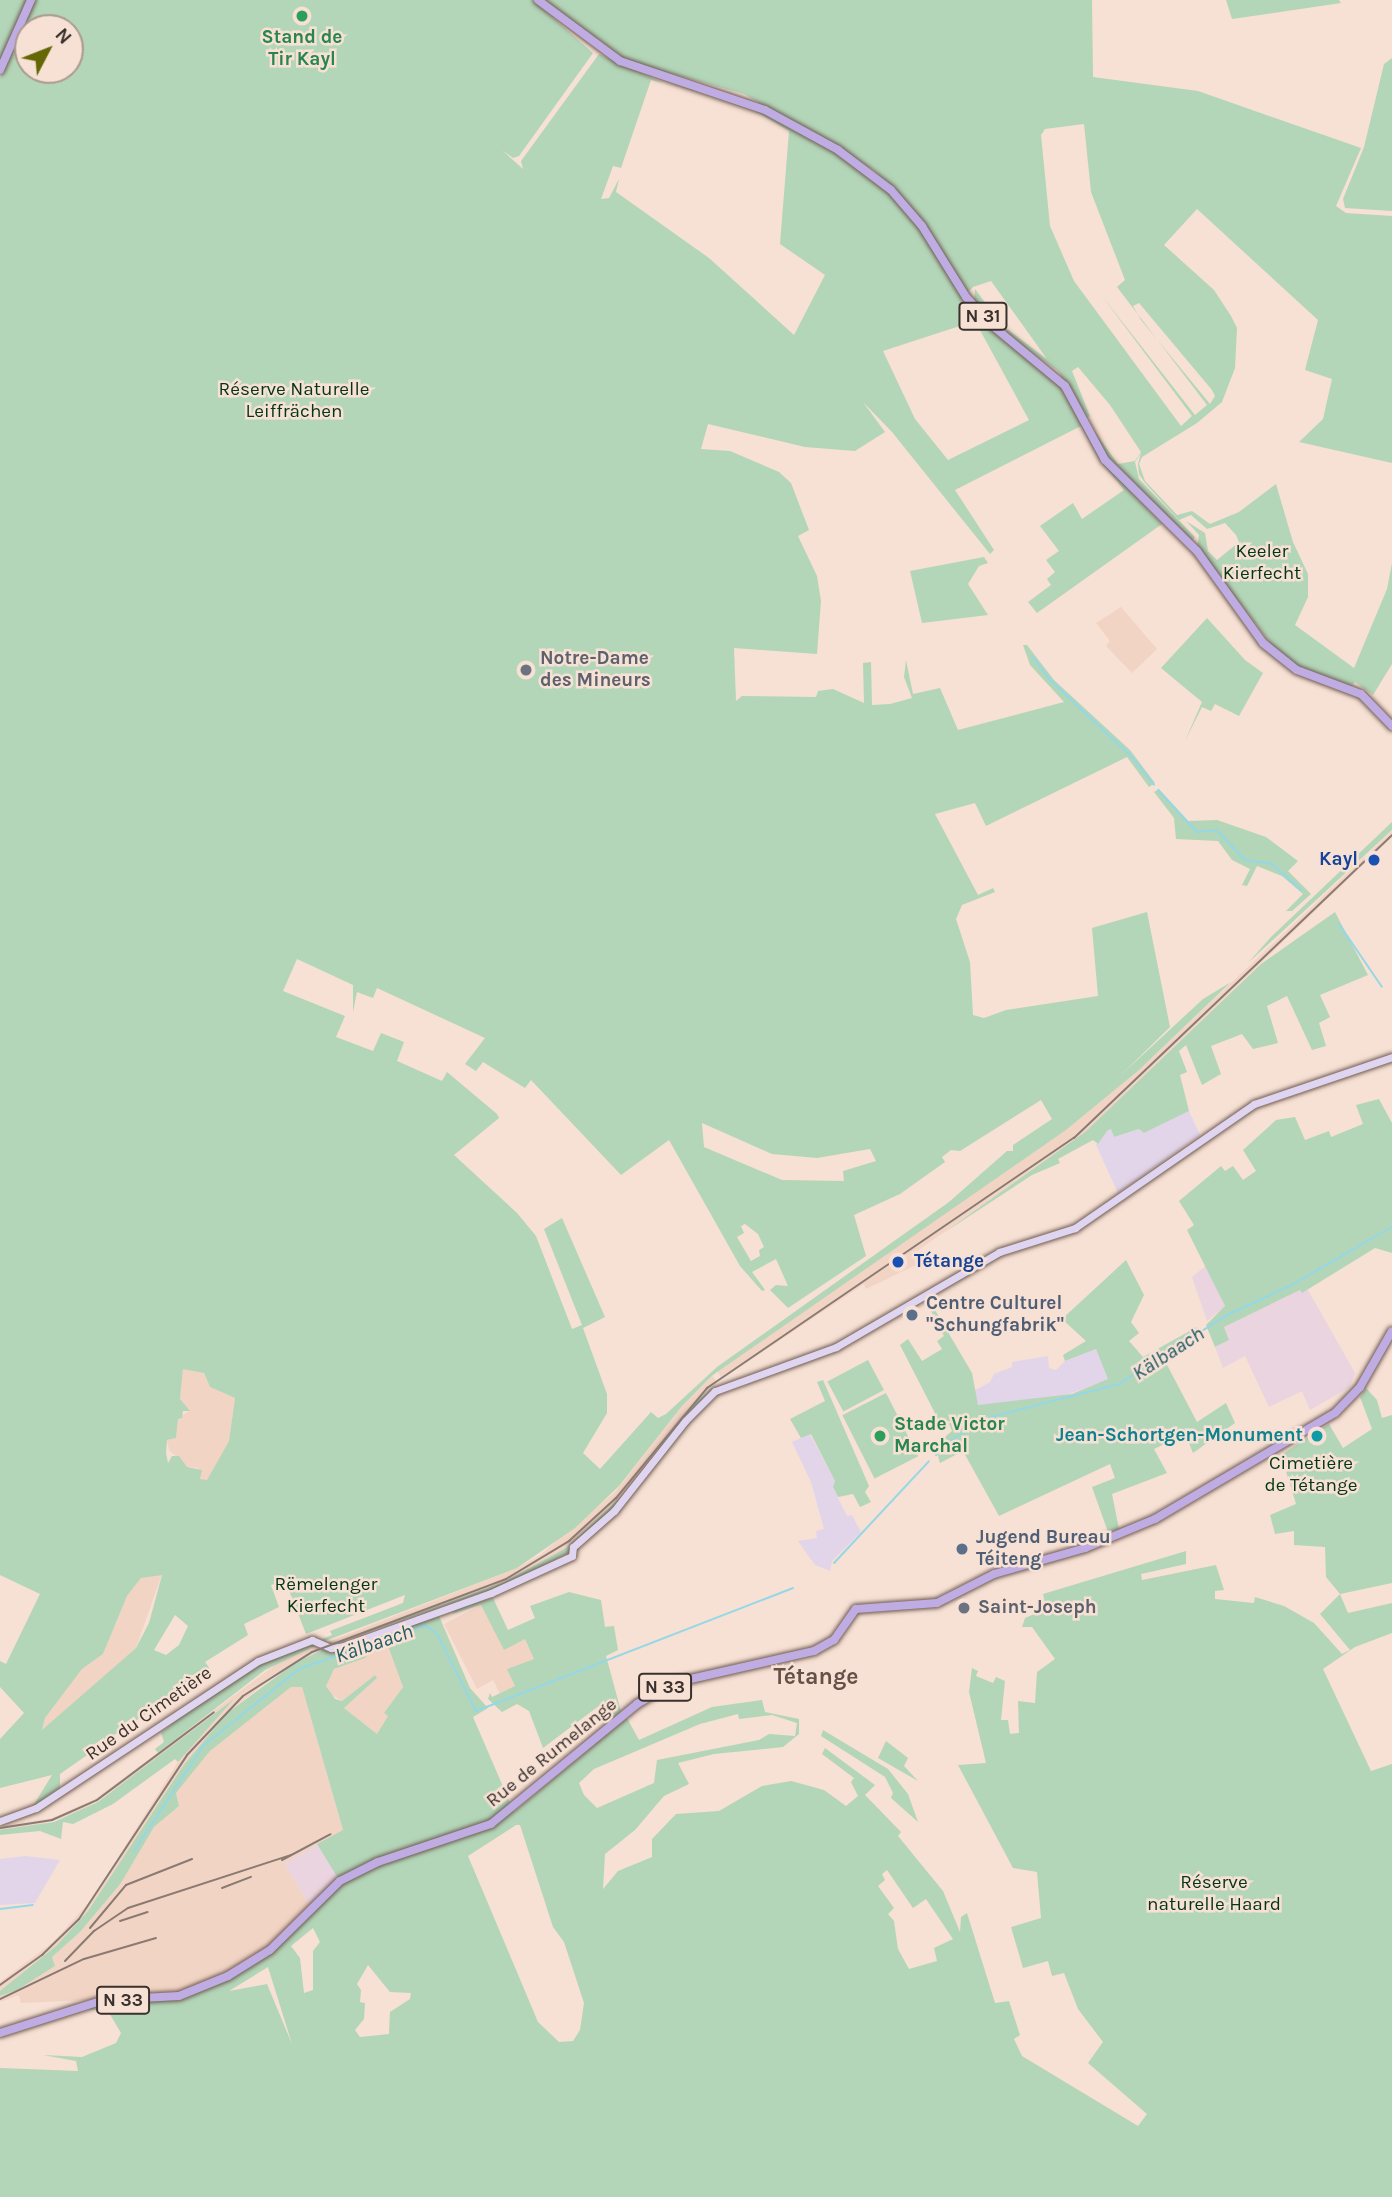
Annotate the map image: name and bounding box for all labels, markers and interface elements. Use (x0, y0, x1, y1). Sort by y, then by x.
marker: Stand de Tir Kayl (294, 8, 310, 24)
north arrow (14, 14, 84, 84)
text: N (50, 24, 76, 49)
place label: Stand de Tir Kayl (262, 27, 342, 71)
road number: N 31 (957, 302, 1009, 330)
park label: Réserve Naturelle Leiffrächen (219, 379, 369, 423)
park label: Keeler Kierfecht (1223, 541, 1301, 585)
place label: Notre-Dame des Mineurs (540, 648, 651, 692)
marker: Notre-Dame des Mineurs (518, 662, 534, 678)
place label: Kayl (1319, 849, 1358, 871)
marker: Kayl (1364, 850, 1384, 870)
place label: Tétange (914, 1251, 984, 1273)
marker: Tétange (888, 1252, 908, 1272)
place label: Centre Culturel "Schungfabrik" (926, 1293, 1064, 1337)
marker: Centre Culturel "Schungfabrik" (904, 1307, 920, 1323)
water label: Kälbaach (1127, 1320, 1209, 1386)
place label: Stade Victor Marchal (894, 1414, 1005, 1458)
place label: Jean-Schortgen-Monument (1056, 1425, 1303, 1447)
marker: Stade Victor Marchal (872, 1428, 888, 1444)
marker: Jean-Schortgen-Monument (1309, 1428, 1325, 1444)
park label: Cimetière de Tétange (1265, 1453, 1357, 1497)
place label: Jugend Bureau Téiteng (976, 1527, 1111, 1571)
marker: Jugend Bureau Téiteng (954, 1541, 970, 1557)
park label: Rëmelenger Kierfecht (275, 1574, 377, 1618)
place label: Saint-Joseph (978, 1597, 1097, 1619)
marker: Saint-Joseph (956, 1600, 972, 1616)
water label: Kälbaach (332, 1618, 416, 1668)
street label: Rue du Cimetière (82, 1662, 216, 1766)
district label: Tétange (774, 1663, 858, 1691)
road number: N 33 (637, 1672, 693, 1702)
street label: Rue de Rumelange (482, 1693, 622, 1813)
park label: Réserve naturelle Haard (1147, 1872, 1281, 1916)
road number: N 33 (95, 1986, 151, 2014)

